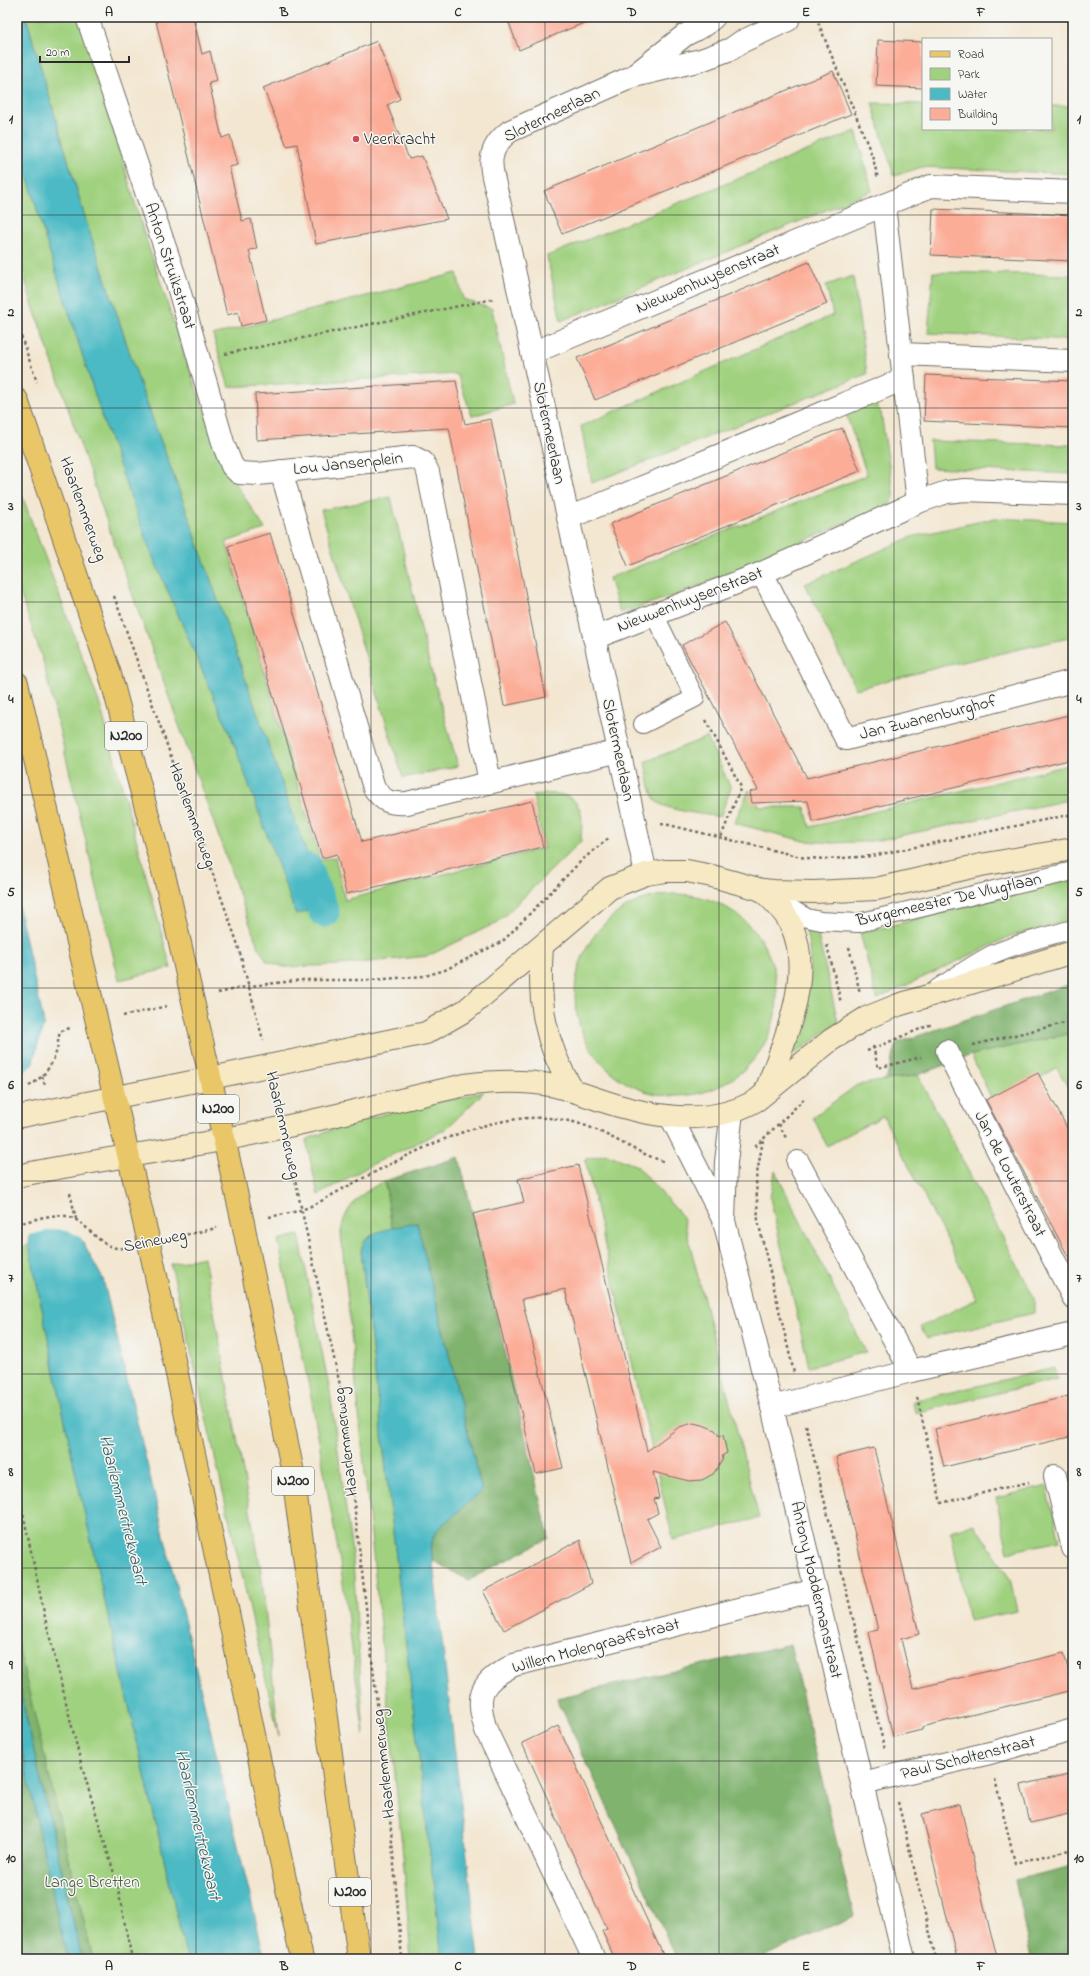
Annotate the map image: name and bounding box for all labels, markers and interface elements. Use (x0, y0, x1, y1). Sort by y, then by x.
text: A (105, 3, 113, 22)
text: B (279, 3, 289, 22)
text: C (454, 3, 462, 22)
text: D (626, 3, 637, 22)
text: E (802, 3, 810, 22)
text: F (976, 3, 986, 22)
scale bar (40, 38, 129, 64)
legend (922, 38, 1052, 130)
text: 20 m (46, 44, 69, 62)
text: Road (958, 46, 984, 64)
text: Park (958, 66, 980, 84)
street label: Slotermeerlaan (500, 81, 604, 149)
text: Water (958, 86, 987, 104)
text: Building (957, 106, 997, 125)
text: 1 (9, 110, 14, 129)
text: 1 (1077, 110, 1082, 129)
place label: Veerkracht (363, 127, 436, 152)
marker: Veerkracht (351, 134, 361, 144)
street label: Anton Struikstraat (138, 199, 202, 333)
street label: Nieuwenhuysenstraat (632, 237, 785, 322)
text: 2 (7, 303, 15, 322)
text: 2 (1075, 303, 1083, 322)
street label: Slotermeerlaan (526, 379, 572, 487)
street label: Lou Jansenplein (292, 446, 404, 482)
street label: Haarlemmerweg (51, 453, 114, 565)
text: 3 (7, 497, 14, 516)
text: 3 (1075, 497, 1082, 516)
street label: Nieuwenhuysenstraat (613, 561, 767, 640)
street label: Jan Zwanenburghof (857, 689, 1000, 749)
text: 4 (7, 690, 14, 709)
text: 4 (1075, 690, 1082, 709)
street label: Slotermeerlaan (595, 696, 641, 804)
road number: N200 (105, 722, 147, 750)
street label: Haarlemmerweg (160, 759, 223, 871)
street label: Burgemeester De Vlugtlaan (853, 867, 1045, 936)
text: 5 (7, 883, 15, 902)
text: 5 (1075, 883, 1083, 902)
street label: Haarlemmerweg (257, 1069, 308, 1182)
text: 6 (7, 1076, 14, 1095)
text: 6 (1075, 1076, 1082, 1095)
road number: N200 (197, 1095, 239, 1123)
street label: Jan de Louterstraat (967, 1107, 1053, 1242)
street label: Seineweg (121, 1223, 189, 1261)
text: 7 (8, 1269, 14, 1288)
text: 7 (1076, 1269, 1082, 1288)
street label: Haarlemmerweg (327, 1386, 367, 1498)
water label: Haarlemmertrekvaart (91, 1432, 154, 1590)
text: 8 (8, 1463, 14, 1482)
text: 8 (1076, 1463, 1082, 1482)
road number: N200 (272, 1467, 314, 1495)
street label: Antony Moddermanstraat (782, 1499, 849, 1682)
street label: Willem Molengraaffstraat (509, 1612, 683, 1682)
text: 9 (8, 1656, 14, 1675)
text: 9 (1076, 1656, 1082, 1675)
street label: Haarlemmerweg (366, 1708, 404, 1820)
street label: Paul Scholtenstraat (898, 1729, 1038, 1787)
water label: Haarlemmertrekvaart (167, 1747, 227, 1905)
text: 10 (6, 1849, 16, 1868)
text: 10 (1074, 1849, 1084, 1868)
park label: Lange Bretten (44, 1870, 140, 1897)
road number: N200 (329, 1878, 371, 1906)
text: A (105, 1957, 113, 1976)
text: B (279, 1957, 289, 1976)
text: C (454, 1957, 462, 1976)
text: D (626, 1957, 637, 1976)
text: E (802, 1957, 810, 1976)
text: F (976, 1957, 986, 1976)

